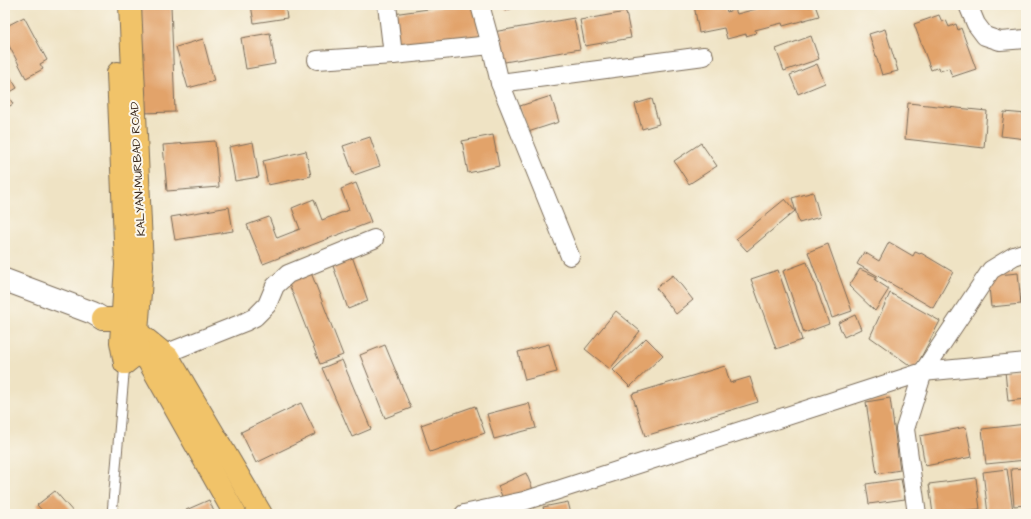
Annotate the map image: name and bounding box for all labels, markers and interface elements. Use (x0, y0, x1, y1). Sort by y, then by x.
street label: KALYAN-MURBAD ROAD (126, 101, 150, 237)

